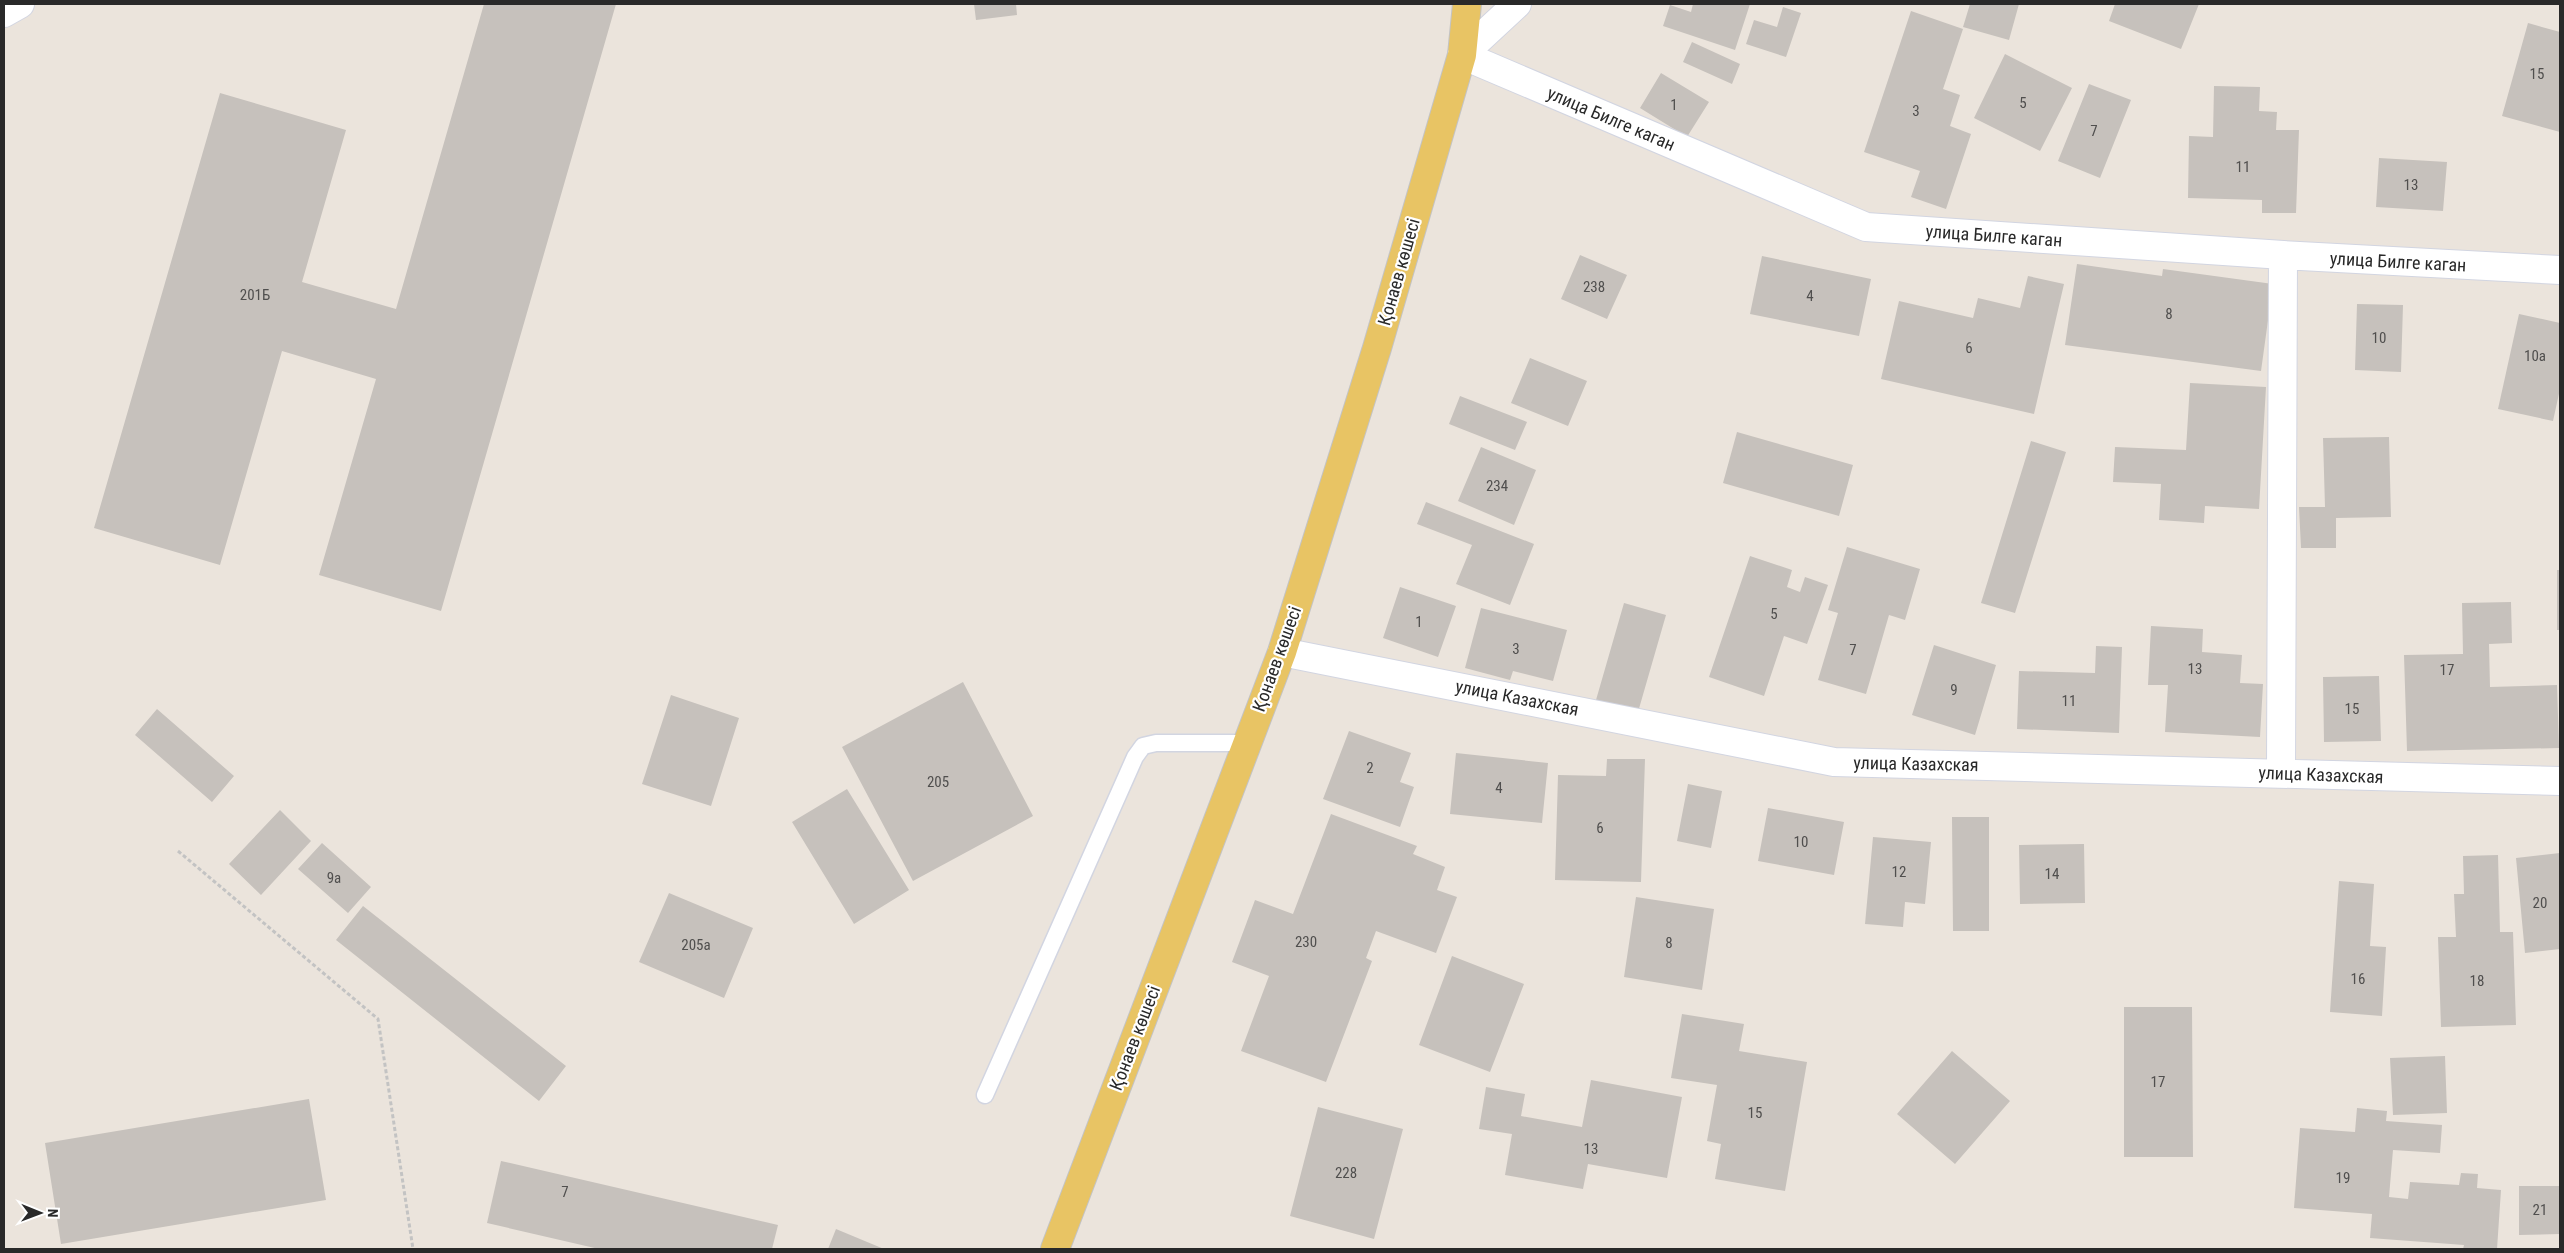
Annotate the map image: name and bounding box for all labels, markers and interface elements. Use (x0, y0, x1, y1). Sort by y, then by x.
house number: 15 (2530, 65, 2544, 83)
street label: улица Билге каган (1544, 82, 1678, 155)
house number: 5 (2019, 94, 2027, 112)
house number: 1 (1670, 96, 1678, 114)
house number: 3 (1912, 102, 1920, 120)
house number: 7 (2090, 122, 2098, 140)
house number: 11 (2236, 158, 2250, 176)
house number: 13 (2404, 176, 2418, 194)
street label: Қонаев көшесі (1373, 216, 1424, 328)
street label: улица Билге каган (1925, 220, 2063, 251)
street label: улица Билге каган (2329, 247, 2467, 276)
house number: 238 (1583, 278, 1605, 296)
house number: 201Б (240, 286, 270, 304)
house number: 4 (1806, 287, 1814, 305)
house number: 8 (2165, 305, 2173, 323)
house number: 10 (2372, 329, 2386, 347)
house number: 6 (1965, 339, 1973, 357)
house number: 10а (2524, 347, 2546, 365)
house number: 234 (1486, 477, 1508, 495)
street label: Қонаев көшесі (1248, 603, 1305, 714)
house number: 5 (1770, 605, 1778, 623)
house number: 1 (1415, 613, 1423, 631)
house number: 3 (1512, 640, 1520, 658)
house number: 7 (1849, 641, 1857, 659)
house number: 13 (2188, 660, 2202, 678)
house number: 17 (2440, 661, 2454, 679)
street label: улица Казахская (1454, 675, 1580, 720)
house number: 9 (1950, 681, 1958, 699)
house number: 11 (2062, 692, 2076, 710)
house number: 15 (2345, 700, 2359, 718)
street label: улица Казахская (1853, 752, 1979, 775)
house number: 2 (1366, 759, 1374, 777)
street label: улица Казахская (2258, 762, 2384, 787)
house number: 205 (927, 773, 949, 791)
house number: 4 (1495, 779, 1503, 797)
house number: 6 (1596, 819, 1604, 837)
house number: 10 (1794, 833, 1808, 851)
house number: 12 (1892, 863, 1906, 881)
house number: 14 (2045, 865, 2059, 883)
house number: 9а (327, 869, 341, 887)
house number: 20 (2533, 894, 2547, 912)
house number: 230 (1295, 933, 1317, 951)
house number: 8 (1665, 934, 1673, 952)
house number: 205а (681, 936, 711, 954)
house number: 16 (2351, 970, 2365, 988)
house number: 18 (2470, 972, 2484, 990)
street label: Қонаев көшесі (1105, 983, 1164, 1093)
house number: 17 (2151, 1073, 2165, 1091)
house number: 15 (1748, 1104, 1762, 1122)
house number: 13 (1584, 1140, 1598, 1158)
house number: 228 (1335, 1164, 1357, 1182)
house number: 19 (2336, 1169, 2350, 1187)
house number: 7 (561, 1183, 569, 1201)
north arrow (15, 1188, 65, 1238)
house number: 21 (2533, 1201, 2547, 1219)
text: N (45, 1209, 61, 1218)

